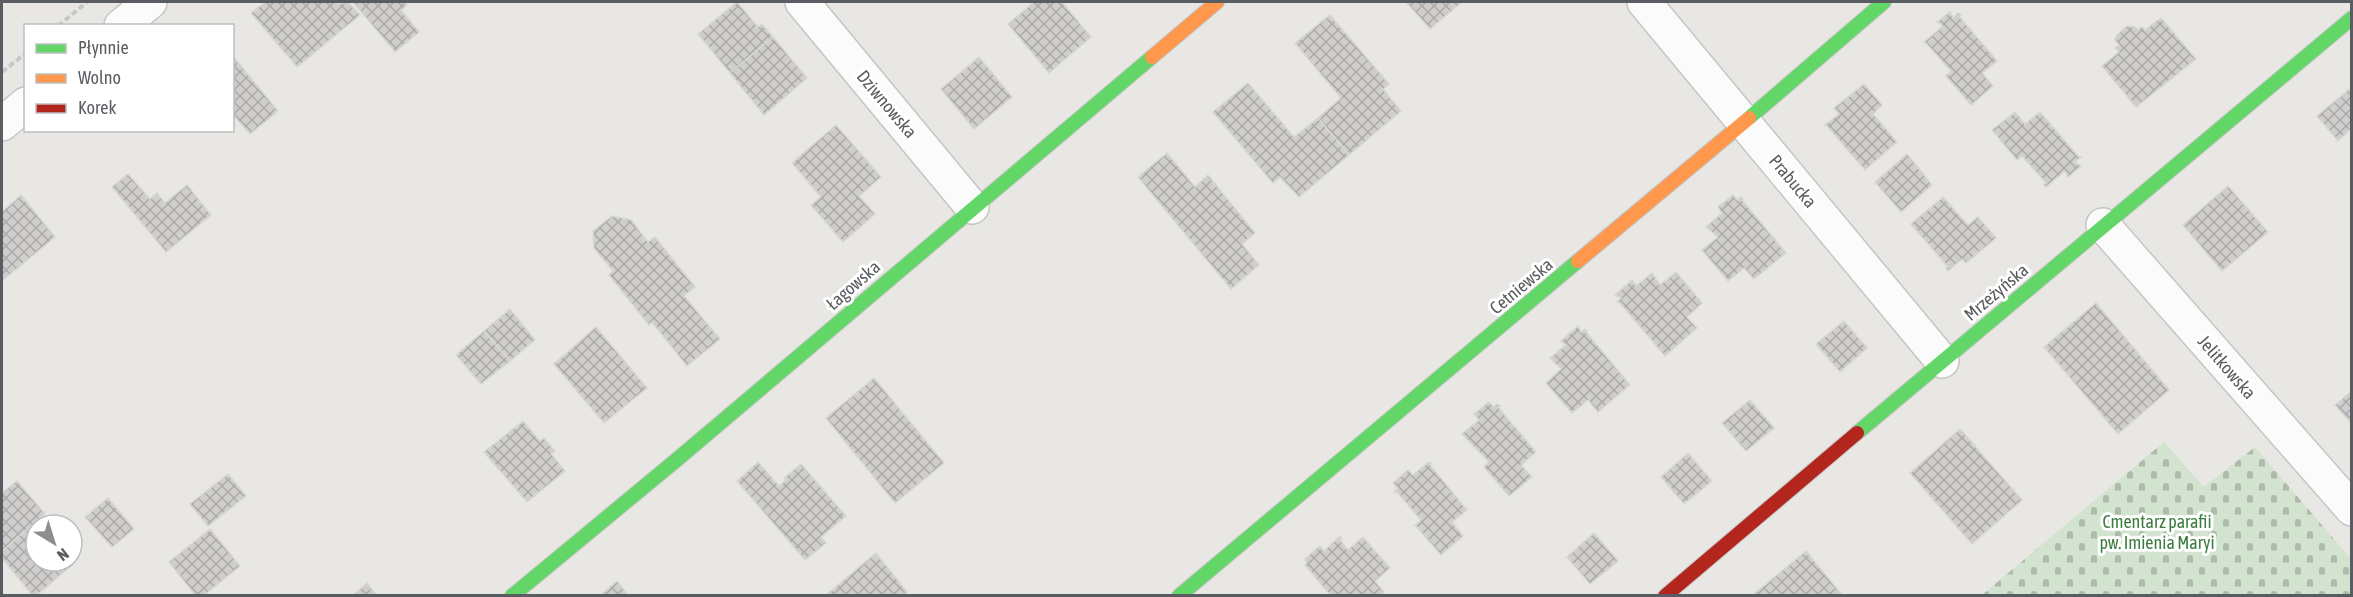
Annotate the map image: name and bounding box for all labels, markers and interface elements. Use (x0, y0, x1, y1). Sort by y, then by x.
legend (24, 24, 234, 132)
text: Płynnie (78, 37, 129, 58)
street label: Dziwnowska (853, 66, 921, 142)
text: Wolno (78, 67, 121, 88)
text: Korek (78, 97, 116, 118)
street label: Prabucka (1765, 150, 1821, 212)
street label: Cetniewska (1485, 254, 1557, 318)
street label: Łagowska (822, 256, 884, 314)
street label: Mrzeżyńska (1960, 259, 2032, 325)
street label: Jelitkowska (2194, 331, 2260, 403)
park label: Cmentarz parafii pw. Imienia Maryi (2099, 511, 2215, 553)
north arrow (24, 513, 84, 573)
text: N (54, 545, 73, 565)

